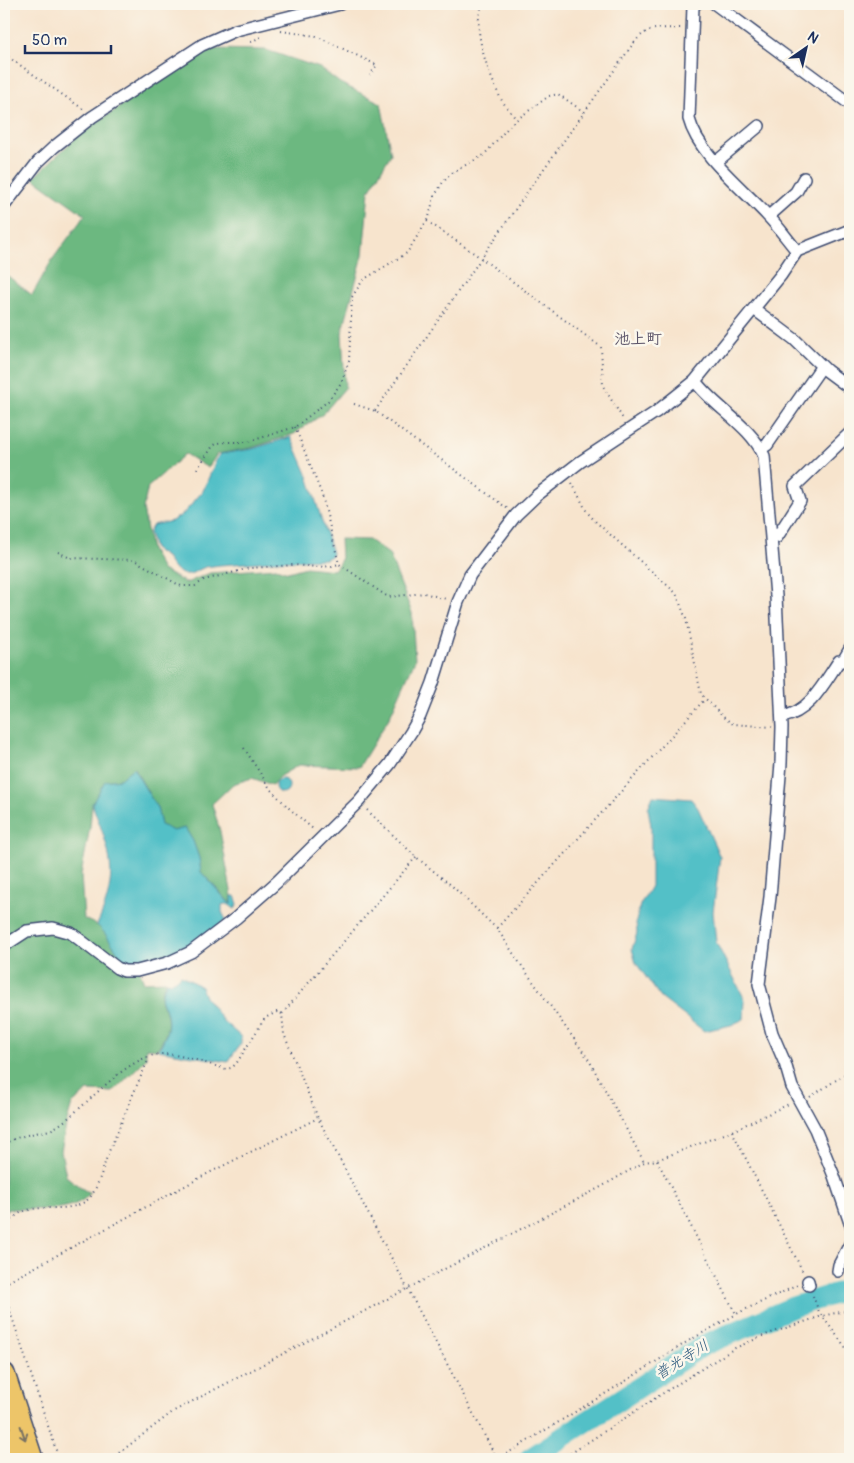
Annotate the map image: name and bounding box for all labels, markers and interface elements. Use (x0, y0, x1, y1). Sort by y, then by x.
scale bar (25, 22, 111, 54)
north arrow (782, 22, 832, 72)
text: N (804, 28, 822, 47)
text: 50 m (32, 31, 67, 50)
district label: 池上町 (614, 329, 662, 349)
water label: 普光寺川 (652, 1336, 712, 1384)
one-way arrow (19, 1425, 29, 1441)

